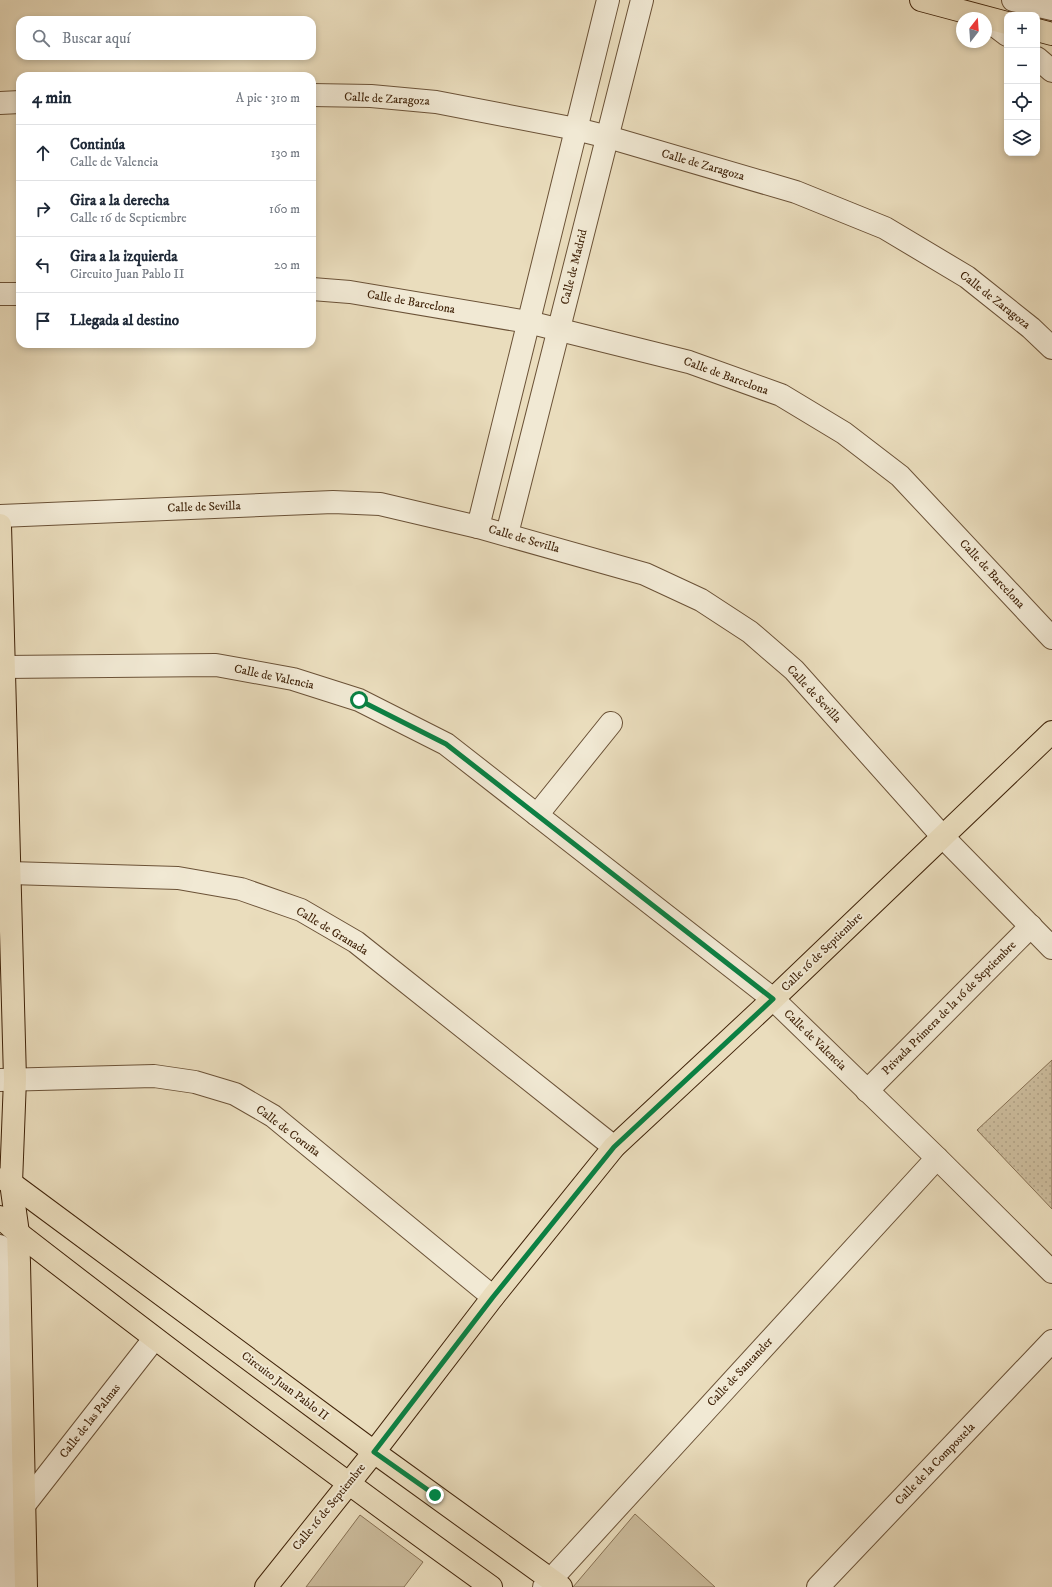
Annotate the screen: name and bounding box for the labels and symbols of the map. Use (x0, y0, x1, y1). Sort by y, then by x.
north arrow (956, 12, 992, 48)
street label: Calle de Zaragoza (344, 89, 431, 109)
street label: Calle de Zaragoza (660, 146, 747, 184)
street label: Calle de Madrid (557, 228, 591, 306)
street label: Calle de Zaragoza (957, 268, 1034, 333)
street label: Calle de Barcelona (366, 287, 457, 317)
street label: Calle de Barcelona (681, 354, 771, 399)
street label: Calle de Sevilla (167, 498, 242, 516)
street label: Calle de Sevilla (487, 522, 562, 557)
street label: Calle de Barcelona (956, 536, 1029, 612)
street label: Calle de Valencia (233, 661, 316, 693)
street label: Calle de Sevilla (784, 662, 845, 727)
route start (350, 691, 368, 709)
street label: Calle de Granada (293, 904, 372, 959)
street label: Calle 16 de Septiembre (778, 909, 866, 995)
street label: Privada Primera de la 16 de Septiembre (879, 938, 1019, 1078)
street label: Calle de Valencia (781, 1006, 850, 1074)
street label: Calle de Coruña (253, 1102, 324, 1161)
street label: Calle de Santander (704, 1334, 776, 1410)
street label: Circuito Juan Pablo II (238, 1348, 332, 1424)
street label: Calle de las Palmas (56, 1381, 124, 1461)
street label: Calle de la Compostela (892, 1419, 979, 1508)
street label: Calle 16 de Septiembre (289, 1460, 369, 1554)
route end (426, 1486, 444, 1504)

